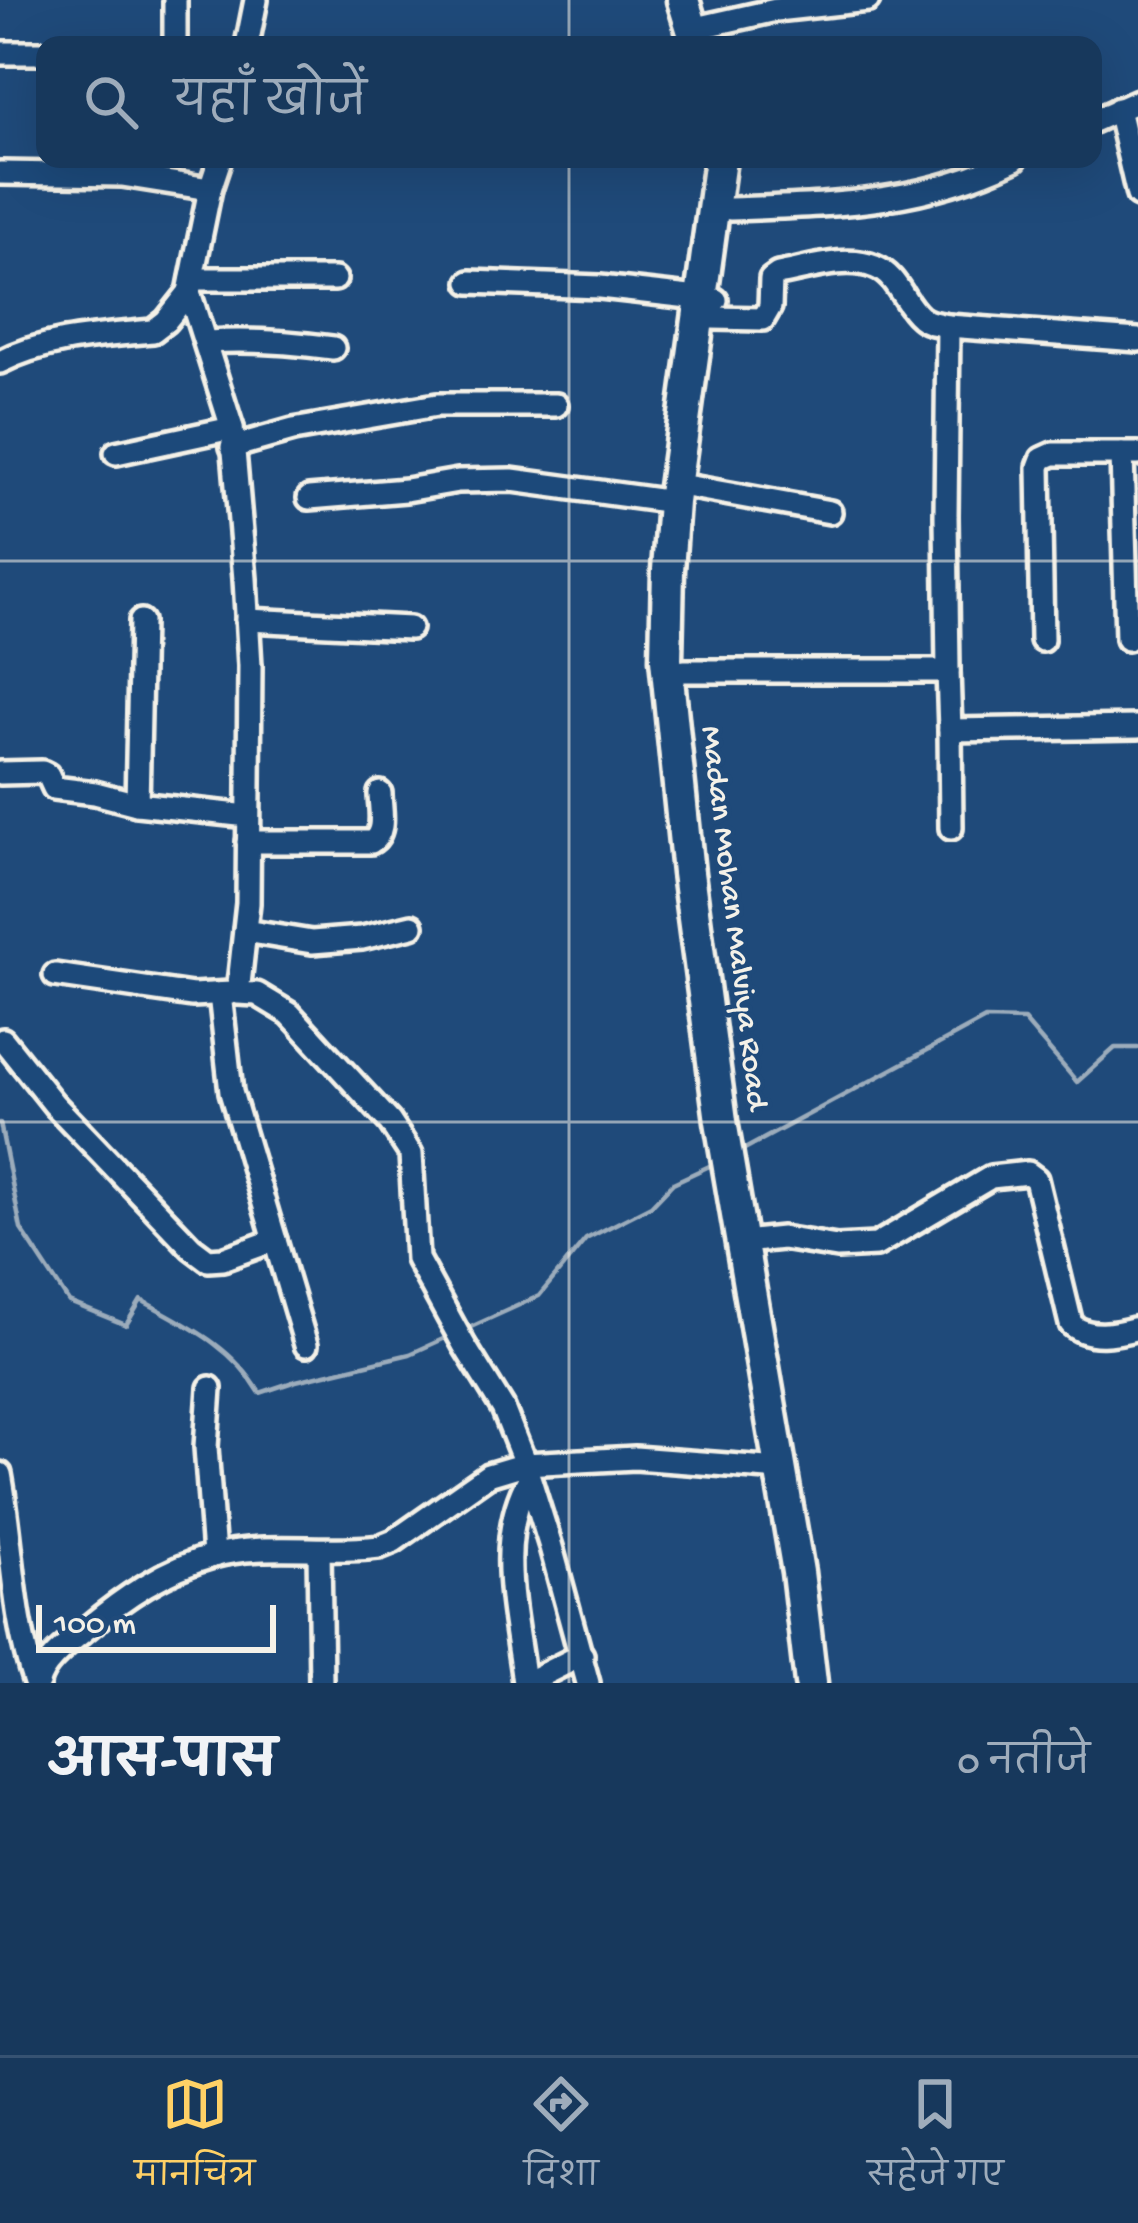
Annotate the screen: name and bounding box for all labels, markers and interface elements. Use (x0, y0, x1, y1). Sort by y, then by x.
search box (36, 36, 1102, 168)
icon: search (78, 69, 144, 135)
text: यहाँ खोजें (174, 79, 367, 132)
street label: Madan Mohan Malviya Road (690, 724, 775, 1115)
scale bar (36, 1599, 276, 1652)
text: 100 m (54, 1607, 136, 1645)
text: आस-पास (48, 1736, 277, 1796)
text: 0 नतीजे (957, 1742, 1090, 1788)
tab: मानचित्र (134, 2071, 255, 2210)
tab: दिशा (524, 2071, 599, 2210)
tab: सहेजे गए (867, 2071, 1004, 2210)

